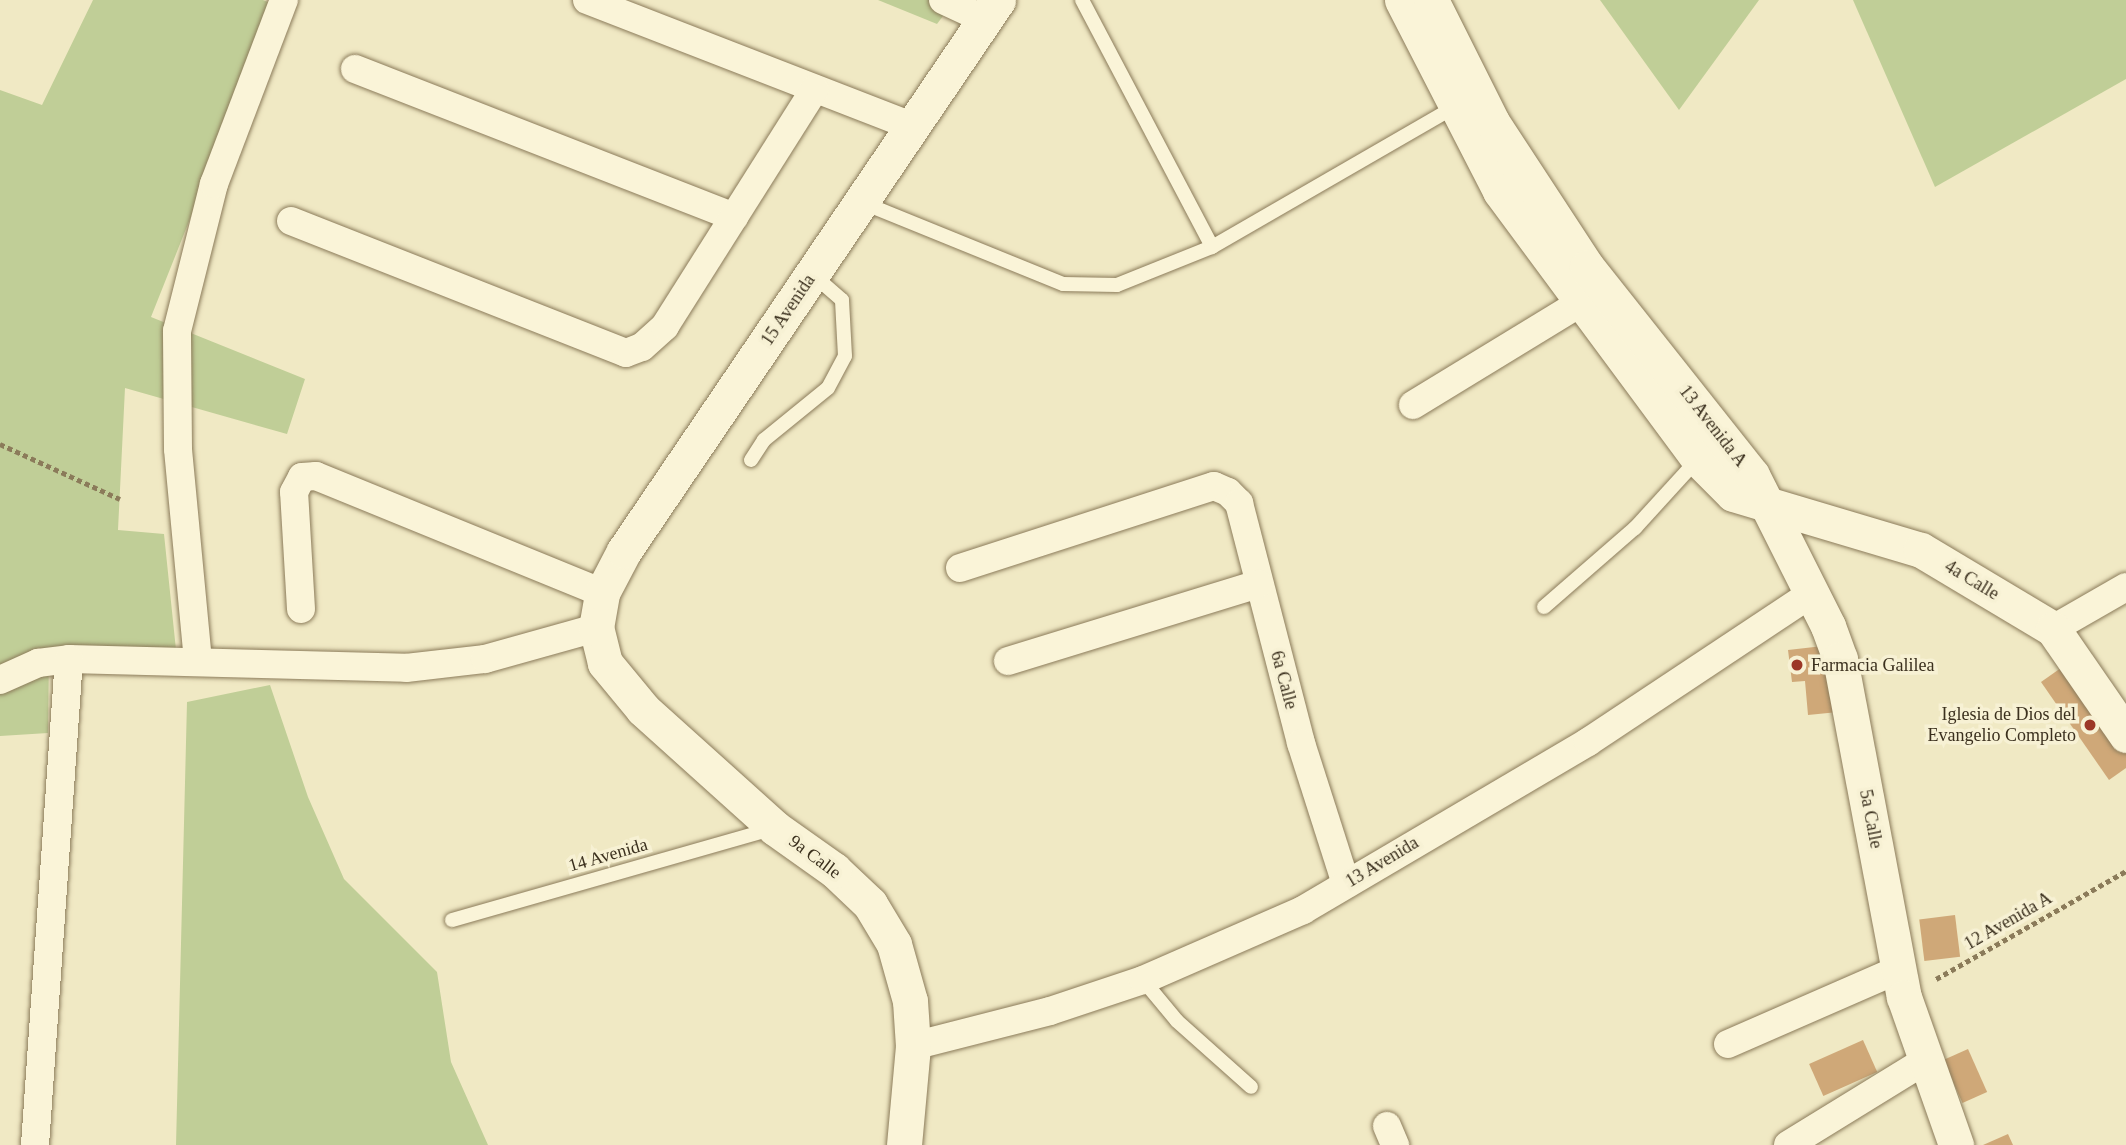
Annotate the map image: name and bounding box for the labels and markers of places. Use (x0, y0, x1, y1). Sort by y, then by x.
place label: Farmacia Galilea (1811, 654, 1934, 676)
marker: Farmacia Galilea (1789, 657, 1805, 673)
place label: Iglesia de Dios del Evangelio Completo (1928, 704, 2076, 746)
marker: Iglesia de Dios del Evangelio Completo (2082, 717, 2098, 733)

